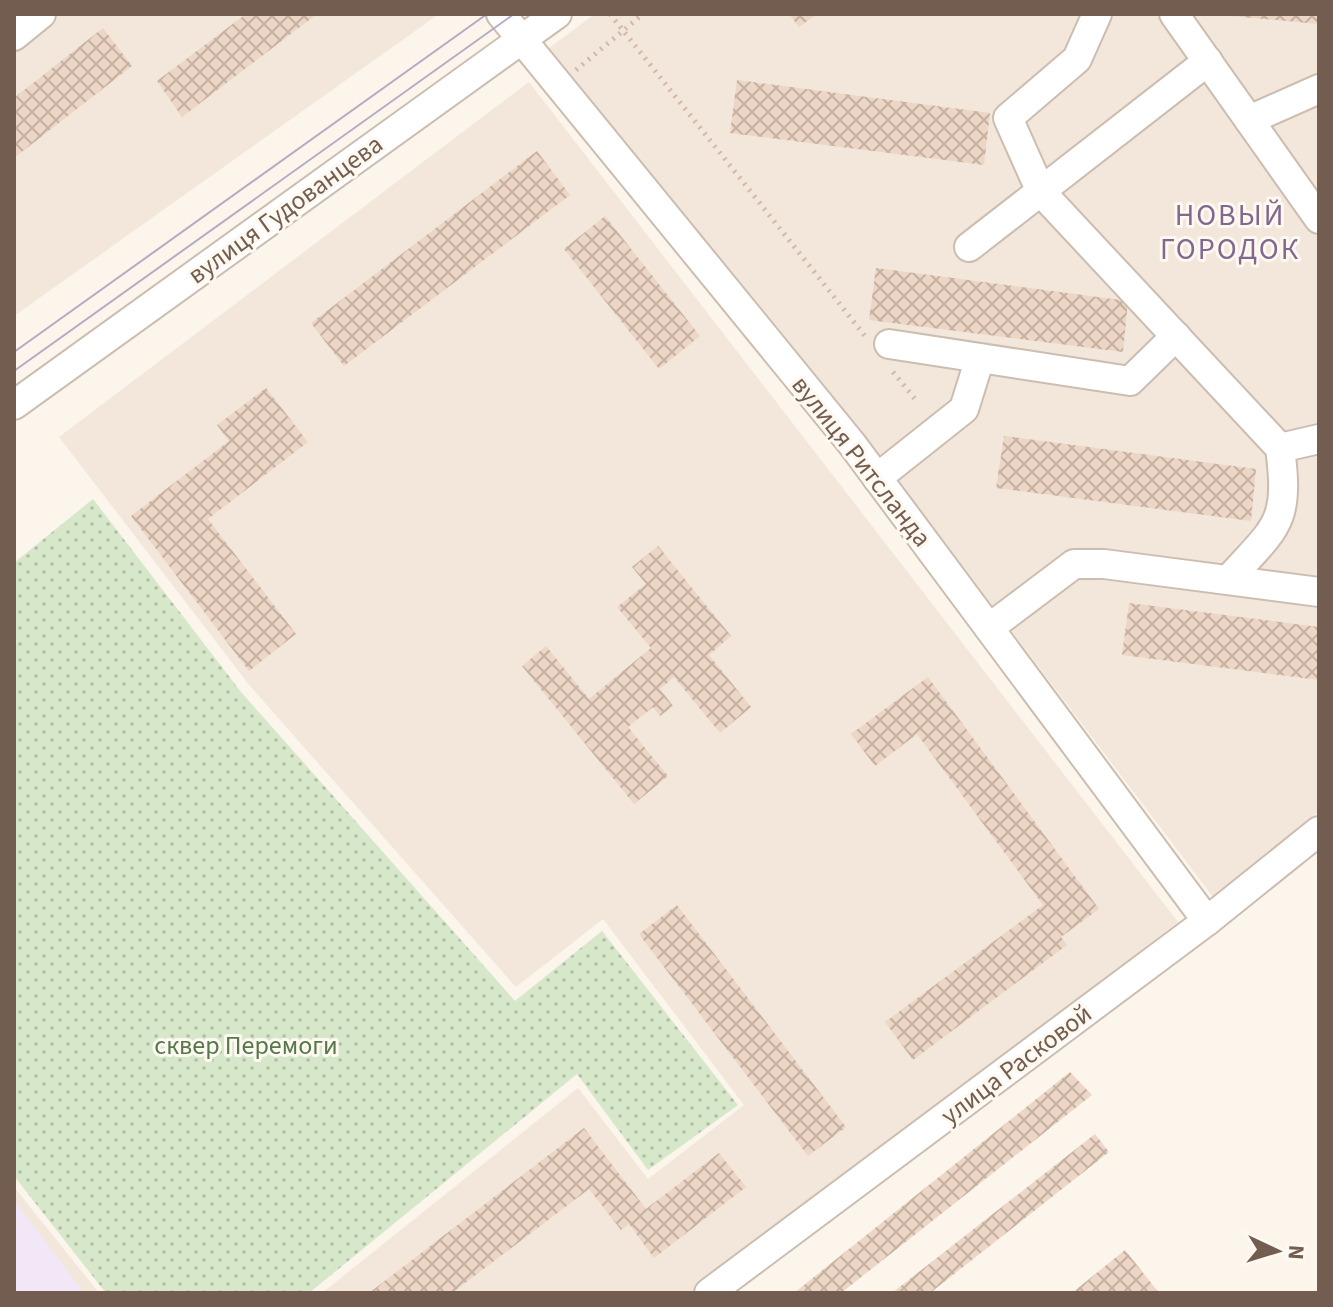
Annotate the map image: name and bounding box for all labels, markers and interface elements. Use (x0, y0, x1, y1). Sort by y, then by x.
street label: вулиця Гудованцева (180, 126, 390, 293)
district label: НОВЫЙ ГОРОДОК (1160, 194, 1300, 271)
street label: вулиця Ритсланда (783, 368, 940, 555)
street label: улица Расковой (933, 995, 1099, 1133)
park label: сквер Перемоги (154, 1027, 338, 1064)
north arrow (1237, 1211, 1317, 1291)
text: N (1279, 1244, 1312, 1261)

